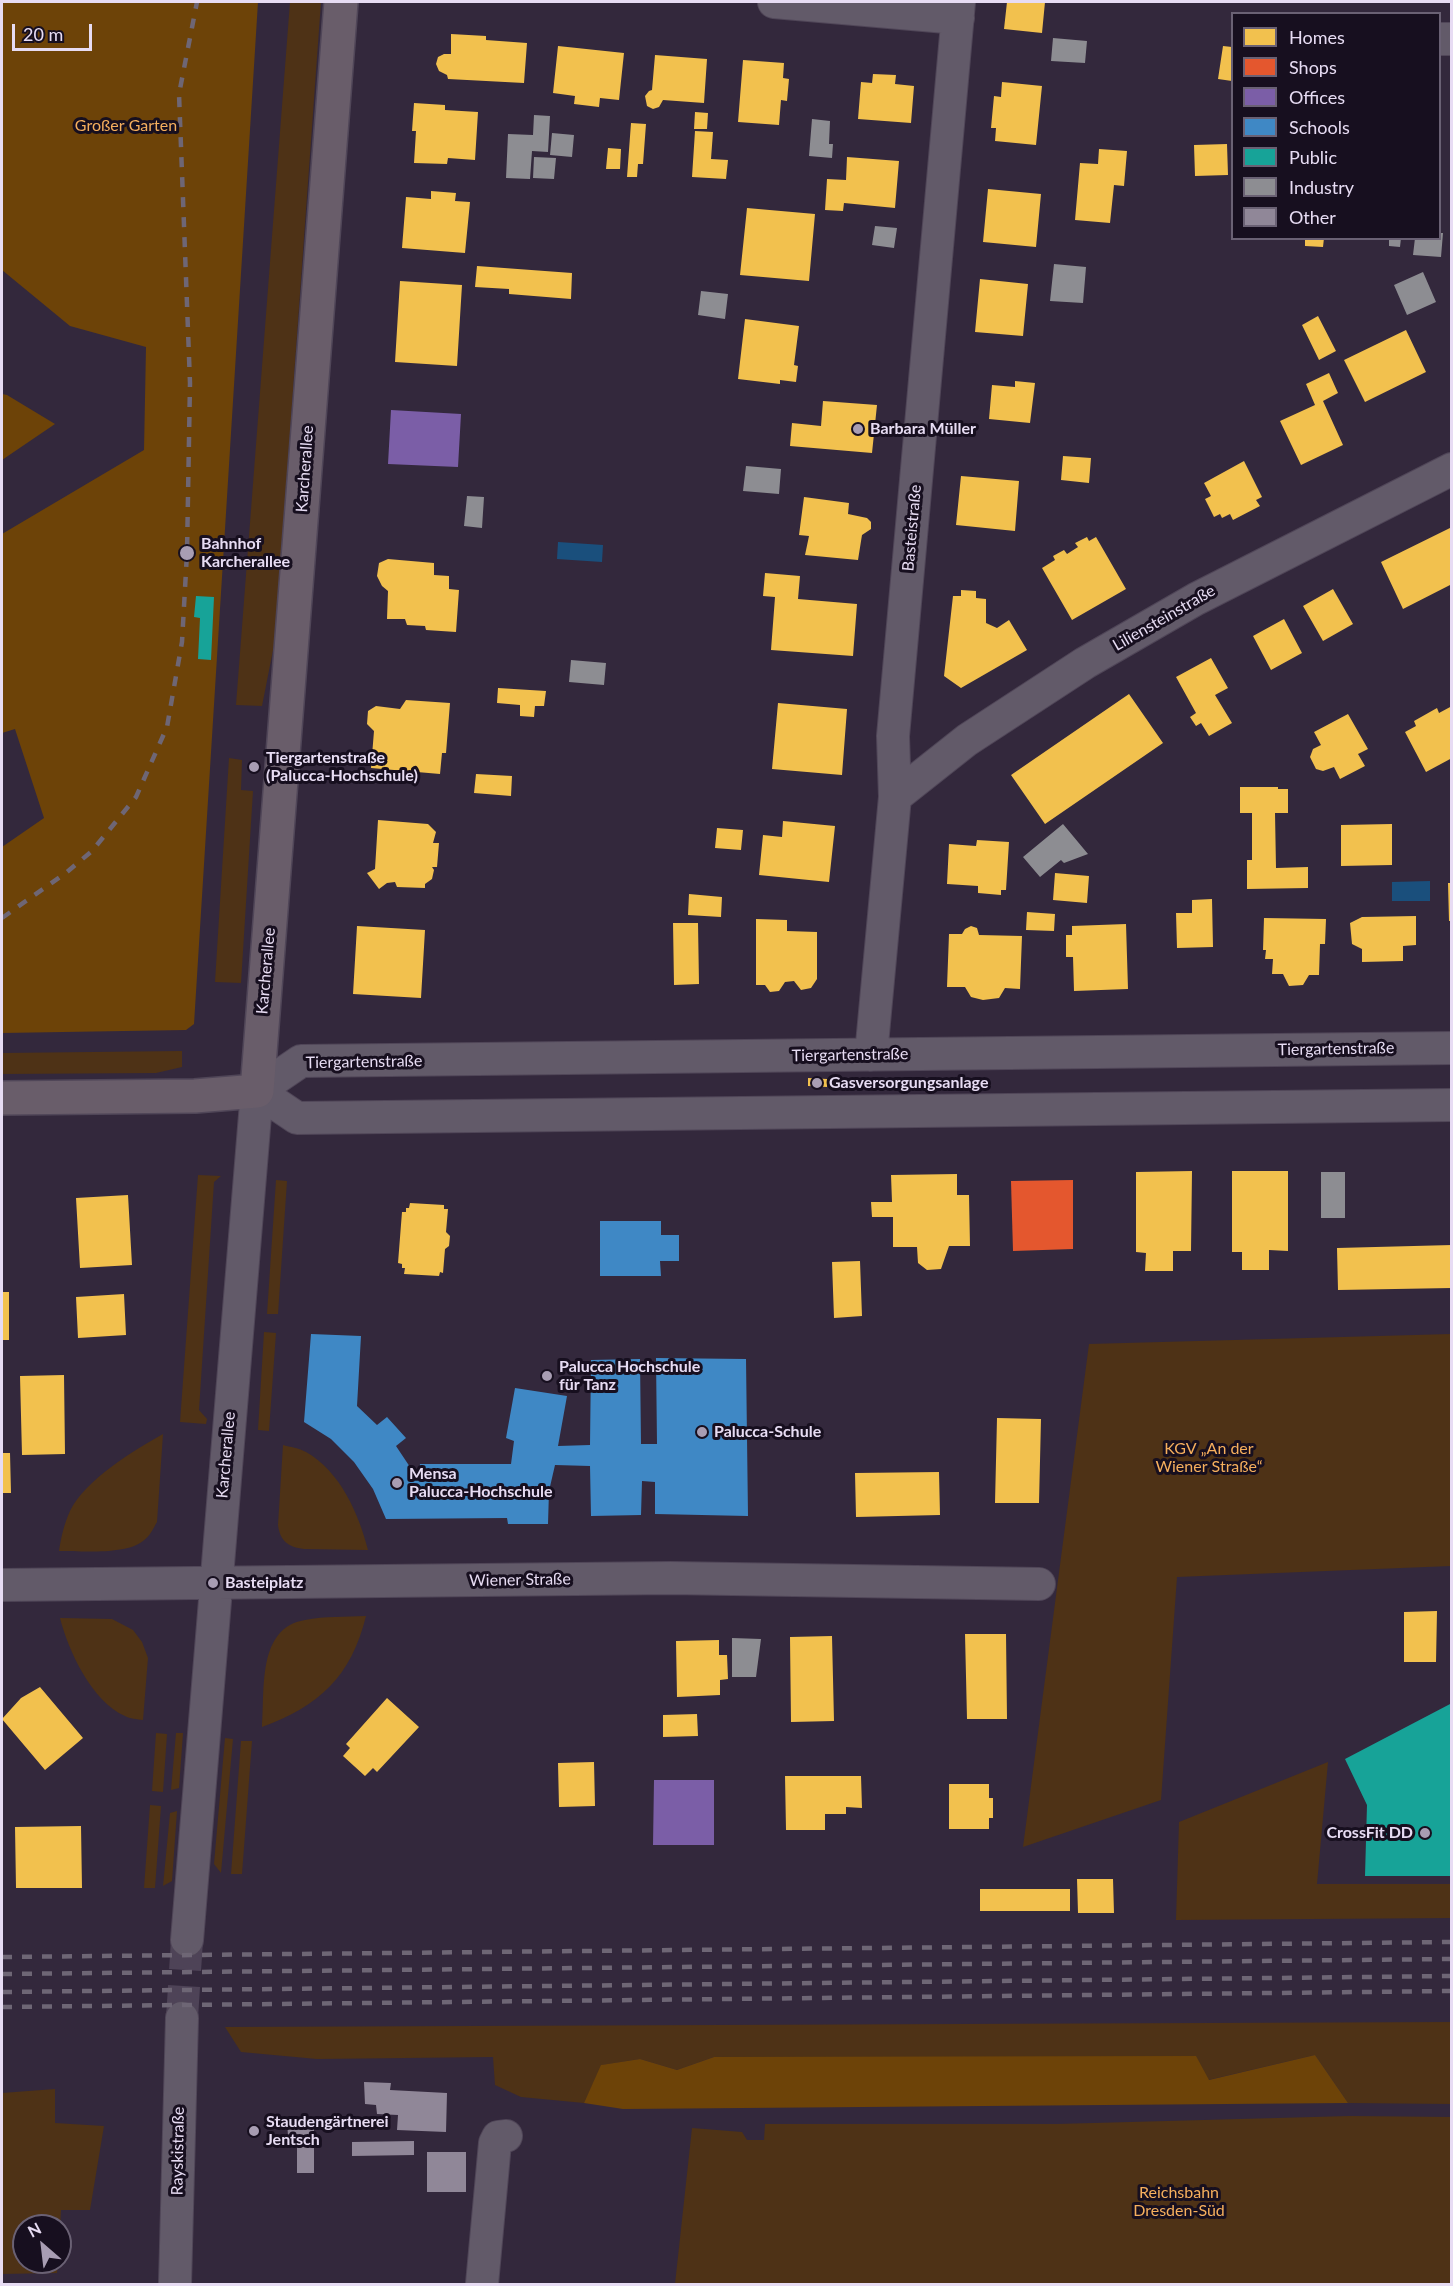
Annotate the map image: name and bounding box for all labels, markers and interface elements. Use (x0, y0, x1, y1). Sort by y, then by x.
scale bar (15, 12, 94, 50)
legend (1231, 12, 1441, 240)
text: 20 m (23, 23, 63, 45)
text: Homes (1289, 26, 1345, 48)
text: Shops (1289, 56, 1337, 78)
text: Offices (1289, 86, 1345, 108)
park label: Großer Garten (75, 116, 177, 136)
text: Schools (1289, 116, 1350, 138)
text: Public (1289, 146, 1337, 168)
text: Industry (1289, 176, 1354, 198)
text: Other (1289, 206, 1336, 228)
place label: Barbara Müller (870, 419, 976, 439)
marker: Barbara Müller (851, 422, 865, 436)
street label: Karcherallee (292, 425, 318, 513)
street label: Basteistraße (899, 484, 925, 572)
place label: Bahnhof Karcherallee (201, 534, 290, 572)
marker: Bahnhof Karcherallee (178, 544, 196, 562)
street label: Liliensteinstraße (1109, 581, 1219, 655)
place label: Tiergartenstraße (Palucca-Hochschule) (266, 748, 418, 786)
marker: Tiergartenstraße (Palucca-Hochschule) (247, 760, 261, 774)
street label: Karcherallee (253, 927, 279, 1015)
street label: Tiergartenstraße (1278, 1038, 1394, 1060)
street label: Tiergartenstraße (792, 1044, 908, 1066)
street label: Tiergartenstraße (306, 1051, 422, 1073)
place label: Gasversorgungsanlage (829, 1073, 988, 1093)
marker: Gasversorgungsanlage (810, 1076, 824, 1090)
place label: Palucca Hochschule für Tanz (559, 1357, 700, 1395)
marker: Palucca Hochschule für Tanz (540, 1369, 554, 1383)
street label: Karcherallee (213, 1411, 239, 1499)
place label: Palucca-Schule (714, 1422, 821, 1442)
marker: Palucca-Schule (695, 1425, 709, 1439)
park label: KGV „An der Wiener Straße“ (1155, 1439, 1263, 1477)
place label: Mensa Palucca-Hochschule (409, 1464, 552, 1502)
marker: Mensa Palucca-Hochschule (390, 1476, 404, 1490)
street label: Wiener Straße (469, 1570, 571, 1590)
place label: Basteiplatz (225, 1573, 303, 1593)
marker: Basteiplatz (206, 1576, 220, 1590)
place label: CrossFit DD (1326, 1823, 1413, 1843)
marker: CrossFit DD (1418, 1826, 1432, 1840)
street label: Rayskistraße (168, 2106, 188, 2196)
place label: Staudengärtnerei Jentsch (266, 2112, 389, 2150)
marker: Staudengärtnerei Jentsch (247, 2124, 261, 2138)
park label: Reichsbahn Dresden-Süd (1133, 2183, 1225, 2221)
north arrow (12, 2214, 72, 2274)
text: N (24, 2218, 44, 2241)

